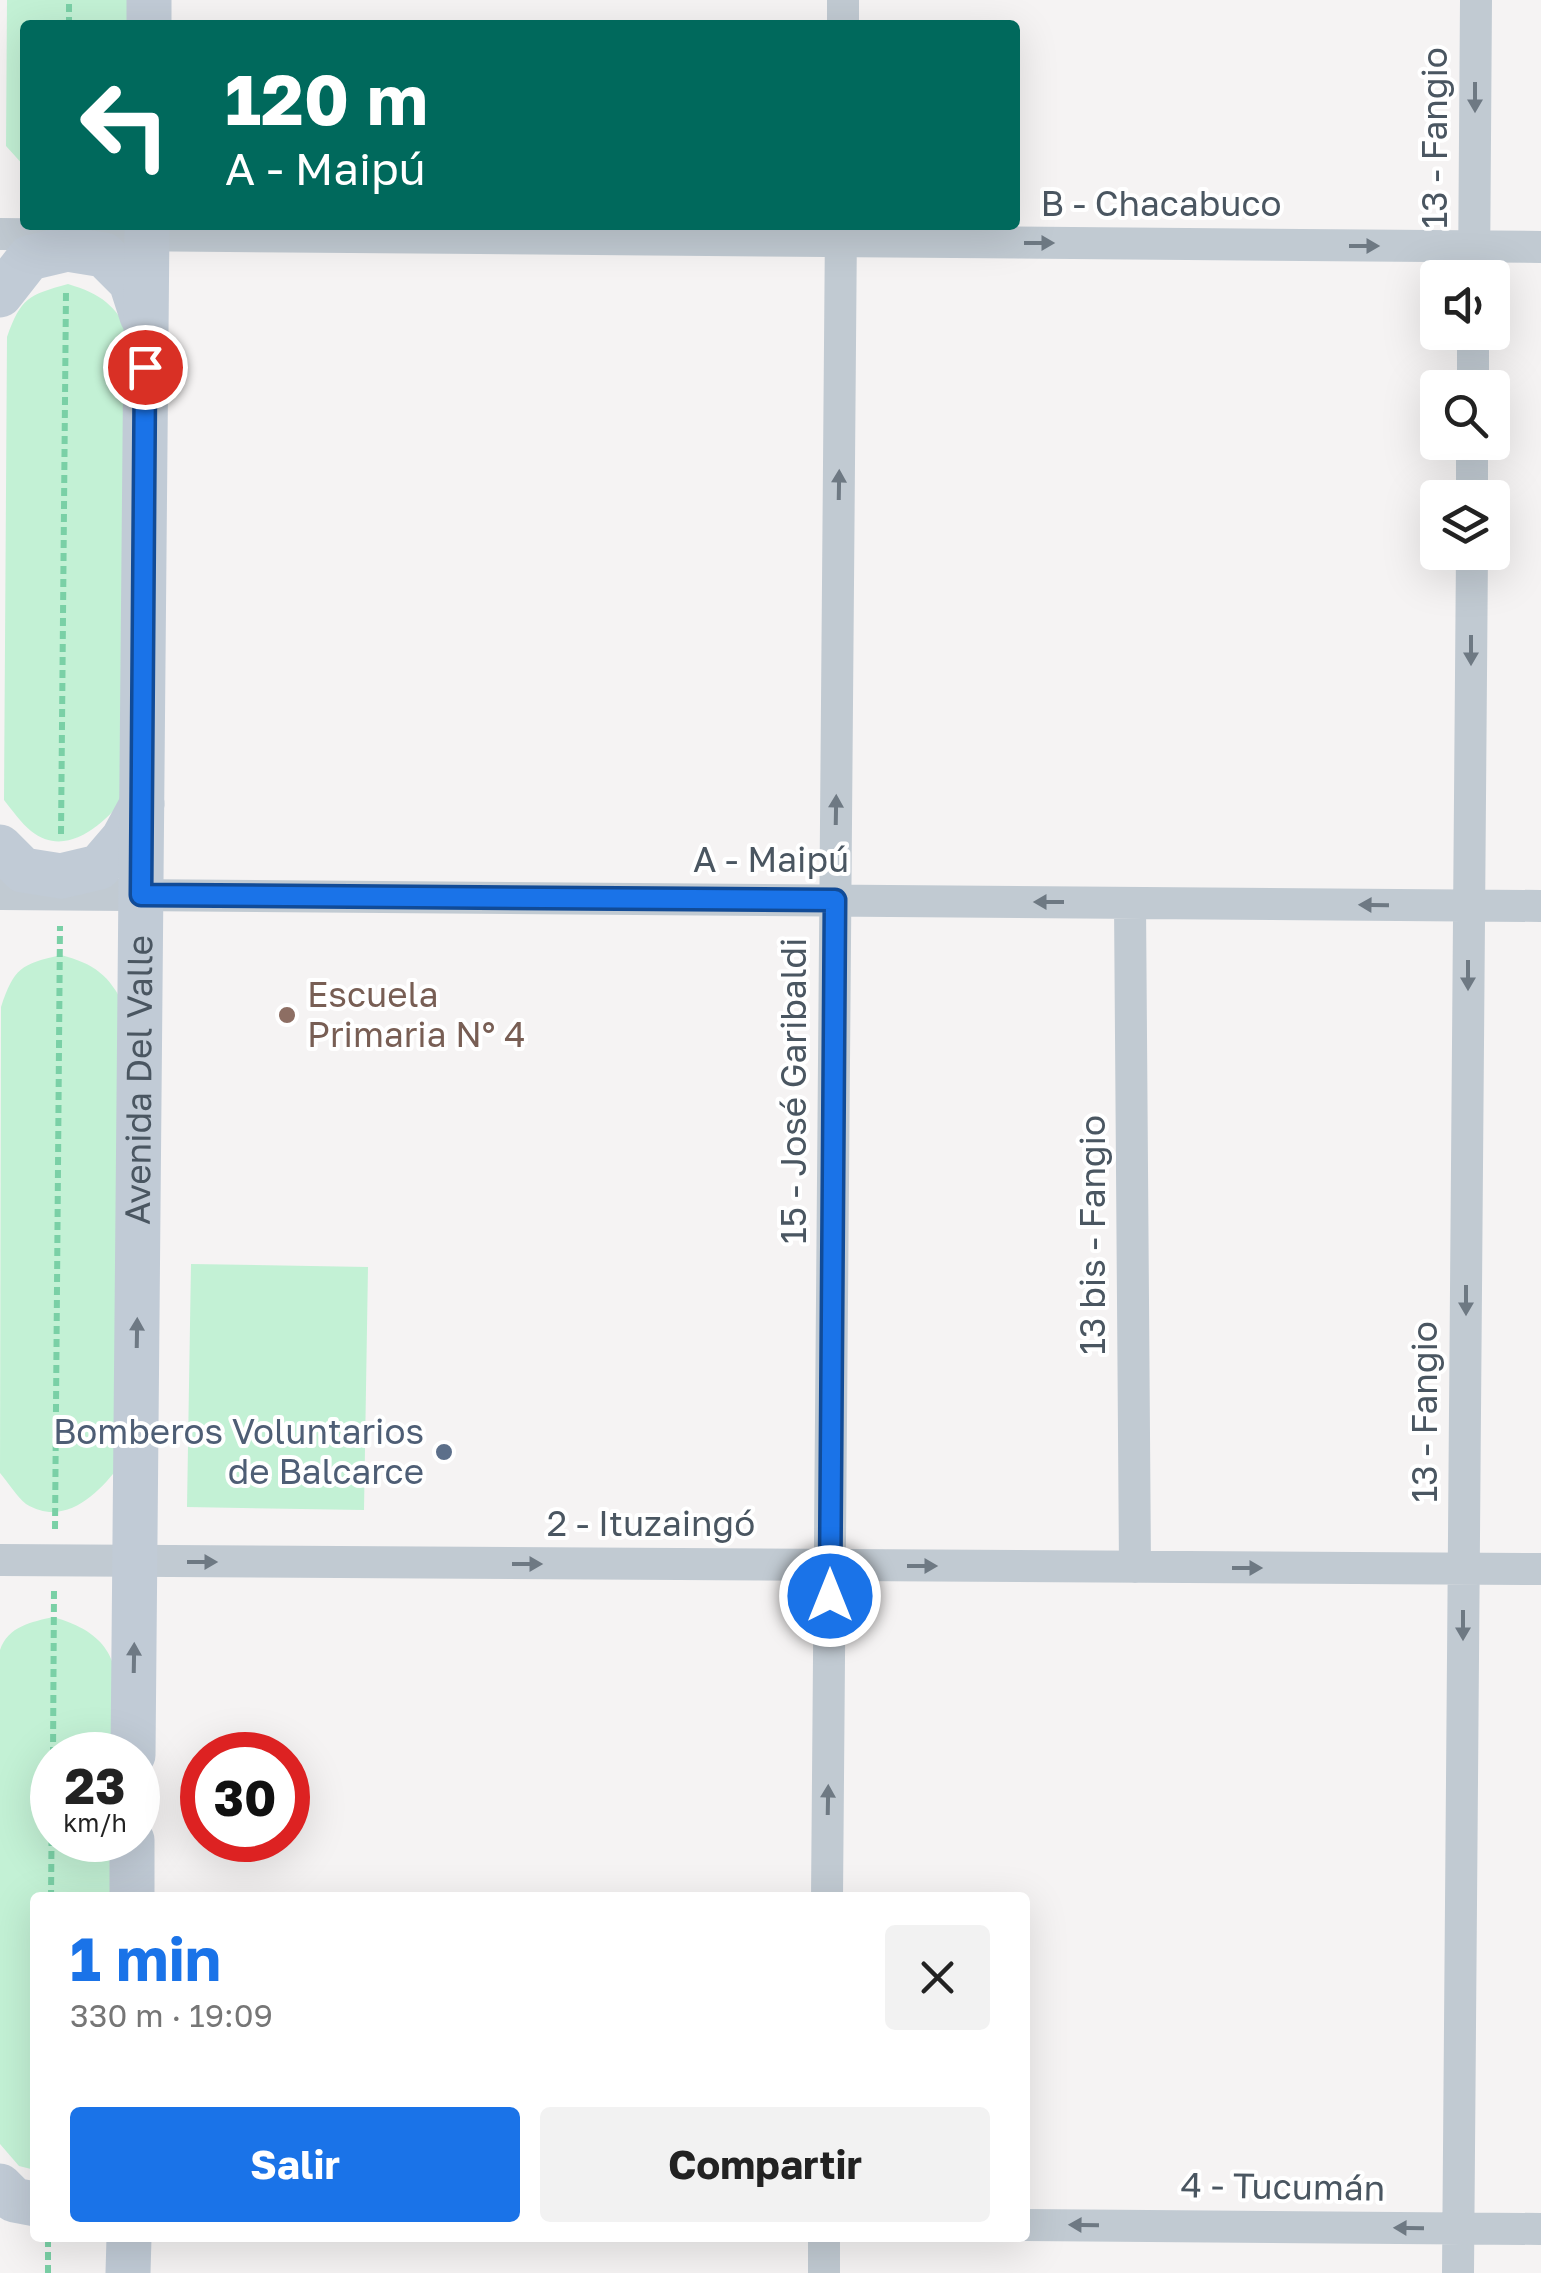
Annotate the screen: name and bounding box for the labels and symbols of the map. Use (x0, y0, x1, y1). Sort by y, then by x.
street label: 13 - Fangio (1413, 47, 1455, 229)
one-way arrow (1467, 82, 1483, 114)
street label: B - Chacabuco (1041, 182, 1281, 224)
one-way arrow (1024, 235, 1056, 251)
one-way arrow (1349, 238, 1381, 254)
pin (103, 325, 188, 410)
one-way arrow (831, 469, 847, 501)
one-way arrow (1463, 634, 1479, 666)
one-way arrow (828, 794, 844, 826)
street label: A - Maipú (693, 838, 849, 880)
one-way arrow (1032, 894, 1064, 910)
one-way arrow (1357, 897, 1389, 913)
street label: Avenida Del Valle (116, 935, 161, 1225)
street label: 15 - José Garibaldi (772, 938, 814, 1244)
one-way arrow (1460, 959, 1476, 991)
place label: Escuela Primaria N° 4 (307, 973, 526, 1055)
marker: Escuela Primaria N° 4 (276, 1004, 298, 1026)
street label: 13 bis - Fangio (1071, 1115, 1113, 1355)
one-way arrow (1458, 1284, 1474, 1316)
one-way arrow (129, 1316, 145, 1348)
street label: 13 - Fangio (1403, 1321, 1445, 1503)
place label: Bomberos Voluntarios de Balcarce (53, 1410, 424, 1492)
marker: Bomberos Voluntarios de Balcarce (433, 1441, 455, 1463)
street label: 2 - Ituzaingó (547, 1502, 755, 1544)
position arrow (778, 1544, 882, 1648)
one-way arrow (187, 1554, 219, 1570)
one-way arrow (512, 1556, 544, 1572)
one-way arrow (907, 1558, 939, 1574)
one-way arrow (1232, 1560, 1264, 1576)
one-way arrow (1455, 1609, 1471, 1641)
one-way arrow (126, 1641, 142, 1673)
speed limit sign: 30 (180, 1732, 310, 1862)
one-way arrow (820, 1784, 836, 1816)
street label: 4 - Tucumán (1180, 2163, 1386, 2209)
one-way arrow (1067, 2217, 1099, 2233)
one-way arrow (1392, 2220, 1424, 2236)

